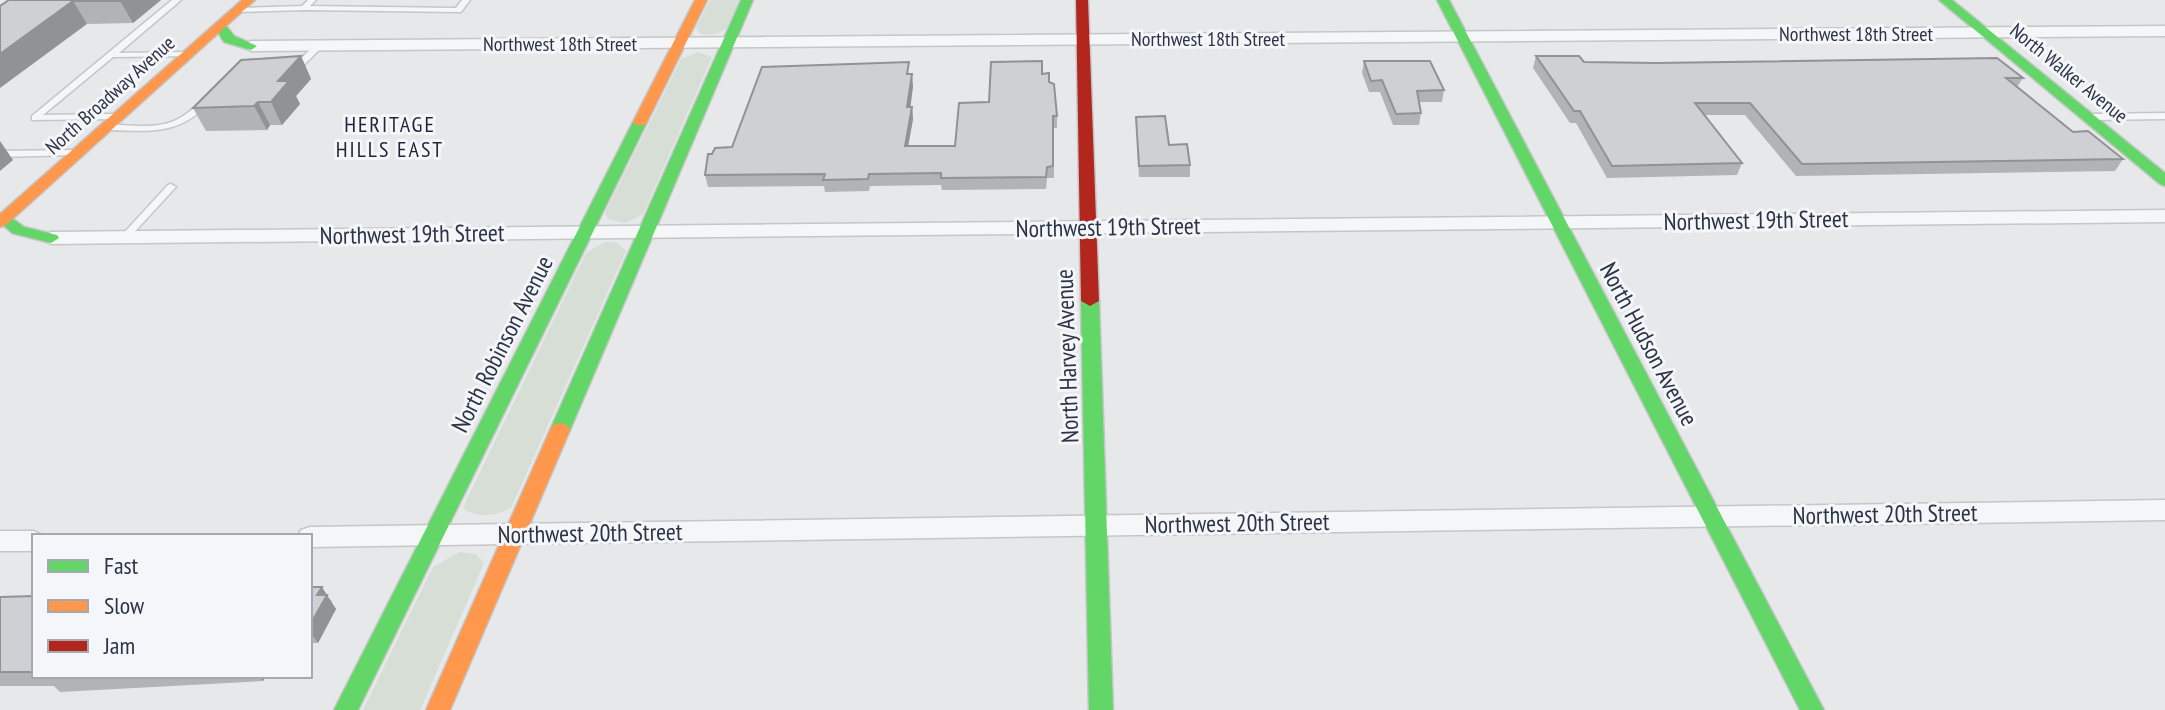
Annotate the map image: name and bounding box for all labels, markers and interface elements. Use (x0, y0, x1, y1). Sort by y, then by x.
street label: North Walker Avenue (2005, 17, 2133, 129)
street label: Northwest 18th Street (1779, 21, 1933, 47)
street label: Northwest 18th Street (1131, 26, 1285, 52)
street label: North Broadway Avenue (40, 30, 180, 160)
street label: Northwest 18th Street (483, 31, 637, 57)
district label: HERITAGE HILLS EAST (336, 110, 444, 163)
street label: Northwest 19th Street (1663, 203, 1849, 237)
street label: Northwest 19th Street (1015, 210, 1201, 244)
street label: Northwest 19th Street (319, 217, 505, 251)
street label: North Robinson Avenue (444, 251, 560, 437)
street label: North Hudson Avenue (1593, 257, 1705, 431)
street label: North Harvey Avenue (1048, 269, 1086, 443)
street label: Northwest 20th Street (1792, 497, 1978, 531)
street label: Northwest 20th Street (1144, 506, 1330, 540)
street label: Northwest 20th Street (497, 516, 683, 550)
legend (32, 534, 312, 678)
text: Fast (104, 550, 139, 581)
text: Slow (104, 590, 145, 621)
text: Jam (103, 630, 135, 661)

